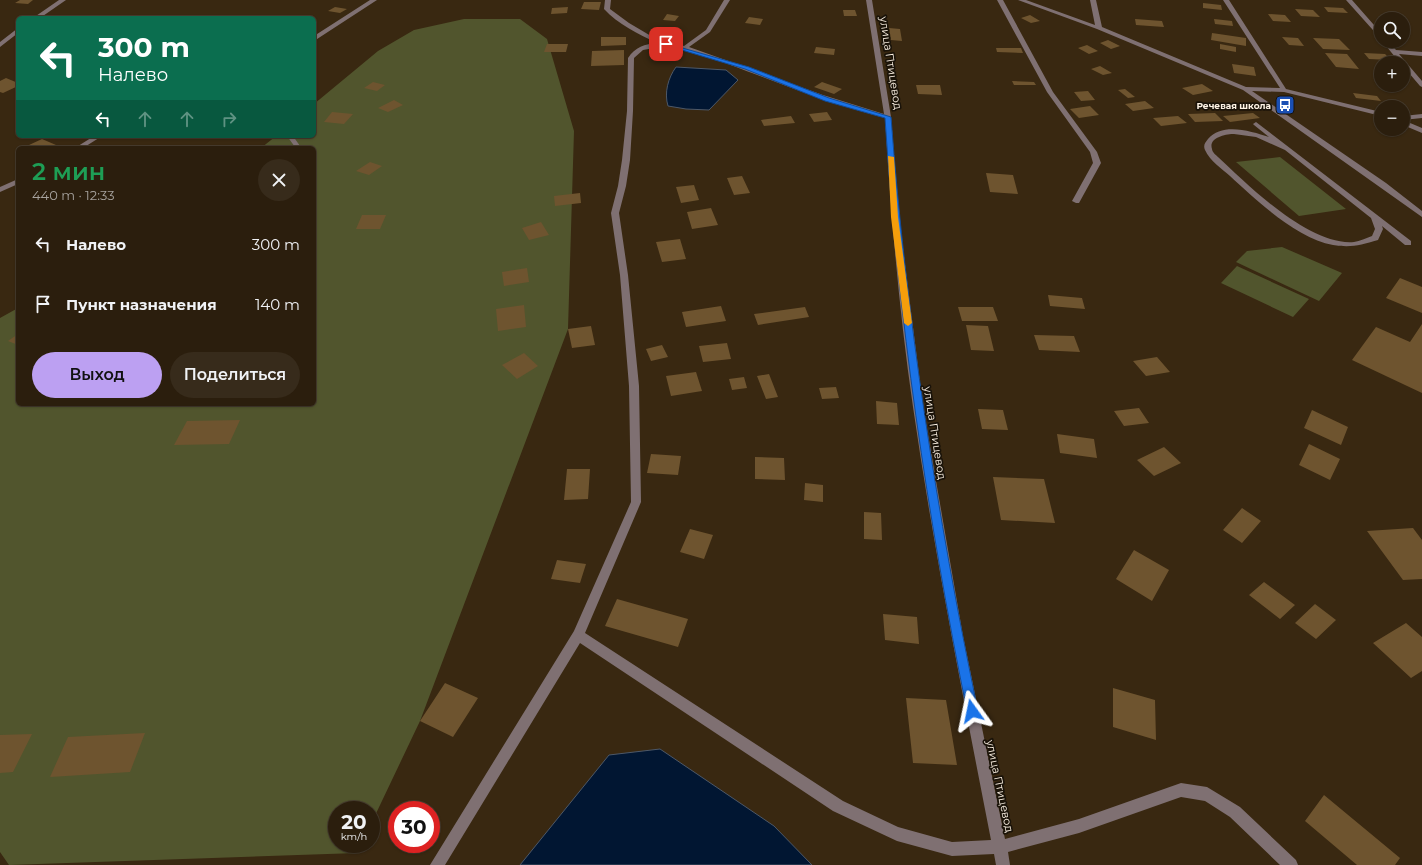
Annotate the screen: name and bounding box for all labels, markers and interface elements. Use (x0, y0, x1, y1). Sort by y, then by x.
map controls (1374, 12, 1410, 136)
button: search (1374, 12, 1410, 48)
street label: улица Птицевод (877, 14, 905, 111)
pin (649, 27, 683, 61)
text: 300 m (98, 30, 190, 64)
icon: left (32, 32, 84, 84)
icon: arrive (655, 33, 677, 55)
button: + (1374, 56, 1410, 92)
text: Налево (98, 64, 168, 86)
bus stop icon: Речевая школа (1274, 94, 1296, 116)
place label: Речевая школа (1196, 100, 1271, 111)
button: − (1374, 100, 1410, 136)
icon: left (92, 108, 114, 130)
icon: ahead (134, 108, 156, 130)
icon: ahead (176, 108, 198, 130)
icon: right (218, 108, 240, 130)
text: 2 мин (32, 157, 105, 186)
button: close (258, 159, 300, 201)
text: 440 m · 12:33 (32, 187, 115, 203)
icon: left (32, 233, 54, 255)
text: Налево (66, 235, 126, 254)
text: 300 m (252, 235, 300, 254)
icon: arrive (32, 293, 54, 315)
text: Пункт назначения (66, 295, 217, 314)
text: 140 m (255, 295, 300, 314)
button: Выход (32, 352, 162, 398)
button: Поделиться (170, 352, 300, 398)
street label: улица Птицевод (921, 384, 949, 481)
position arrow (951, 690, 993, 732)
street label: улица Птицевод (983, 737, 1017, 834)
speed limit sign: 30 (388, 801, 440, 853)
text: 20 (341, 810, 367, 834)
text: km/h (341, 830, 367, 843)

